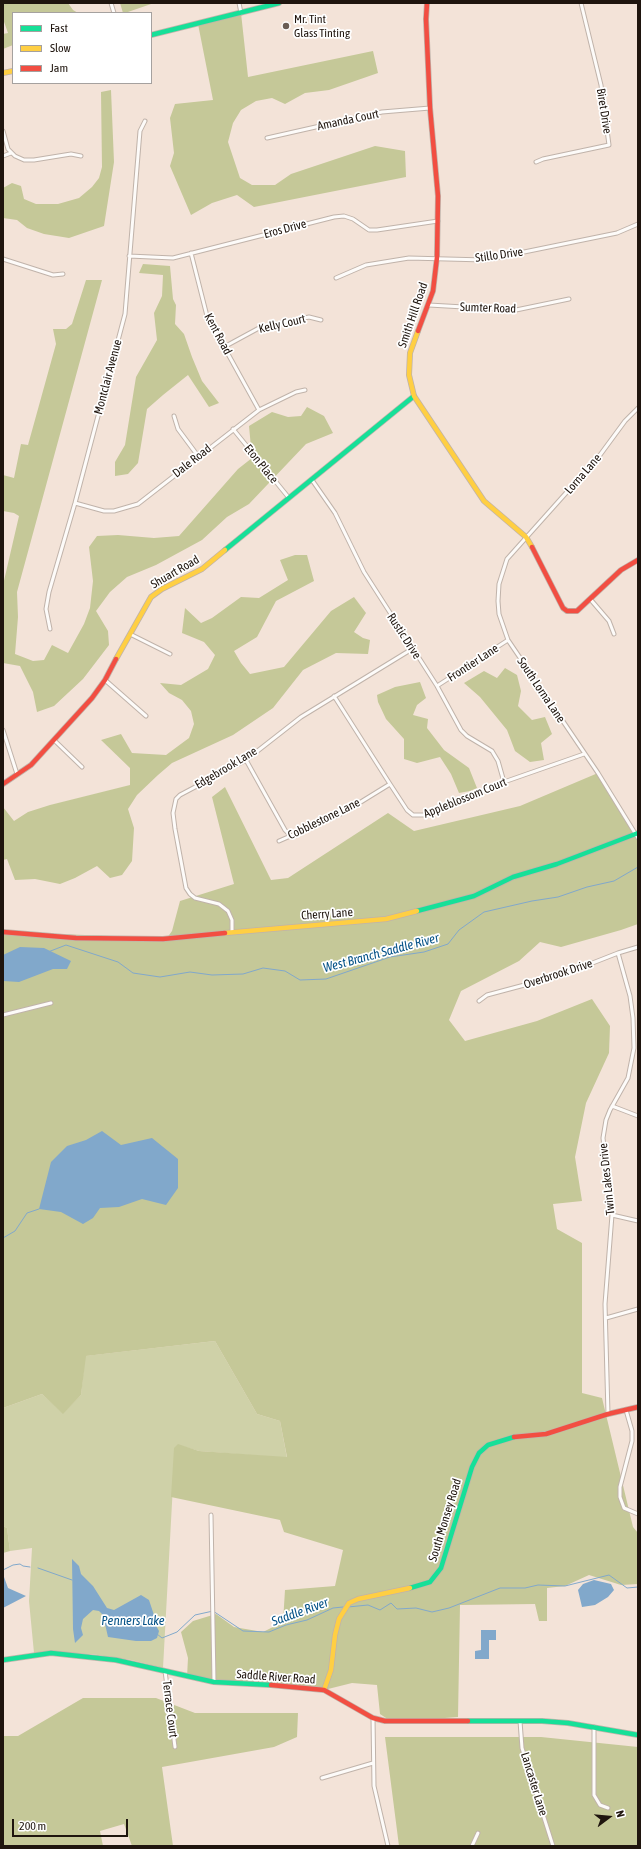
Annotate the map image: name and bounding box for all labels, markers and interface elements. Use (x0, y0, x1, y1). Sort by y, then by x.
legend (12, 12, 152, 84)
place label: Mr. Tint Glass Tinting (294, 12, 350, 40)
text: Fast (50, 21, 68, 35)
marker: Mr. Tint Glass Tinting (281, 21, 291, 31)
text: Slow (50, 41, 71, 55)
text: Jam (50, 61, 68, 75)
street label: Biret Drive (593, 87, 615, 135)
street label: Amanda Court (316, 106, 380, 134)
street label: Eros Drive (262, 216, 308, 242)
street label: Stillo Drive (474, 245, 524, 265)
street label: Smith Hill Road (395, 281, 431, 349)
street label: Sumter Road (460, 300, 516, 316)
street label: Kent Road (201, 311, 235, 357)
street label: Kelly Court (257, 312, 307, 336)
street label: Montclair Avenue (91, 338, 125, 416)
street label: Dale Road (170, 441, 214, 481)
street label: Eton Place (241, 442, 281, 486)
street label: Lorna Lane (562, 451, 604, 497)
street label: Shuart Road (148, 552, 202, 592)
street label: Rustic Drive (384, 610, 424, 662)
street label: Frontier Lane (445, 641, 501, 685)
street label: South Lorna Lane (514, 655, 568, 725)
street label: Edgebrook Lane (192, 744, 260, 792)
street label: Appleblossom Court (421, 775, 509, 821)
street label: Cobblestone Lane (286, 795, 362, 843)
street label: Cherry Lane (301, 905, 353, 923)
water label: West Branch Saddle River (321, 930, 441, 976)
street label: Overbrook Drive (522, 956, 594, 992)
street label: Twin Lakes Drive (596, 1142, 618, 1216)
street label: South Monsey Road (426, 1477, 464, 1563)
water label: Saddle River (270, 1595, 330, 1629)
water label: Penners Lake (101, 1613, 165, 1629)
street label: Saddle River Road (236, 1667, 316, 1687)
street label: Terrace Court (159, 1680, 181, 1738)
street label: Lancaster Lane (518, 1750, 550, 1818)
north arrow (589, 1797, 629, 1837)
text: N (614, 1809, 627, 1818)
scale bar (14, 1811, 130, 1837)
text: 200 m (19, 1819, 46, 1833)

